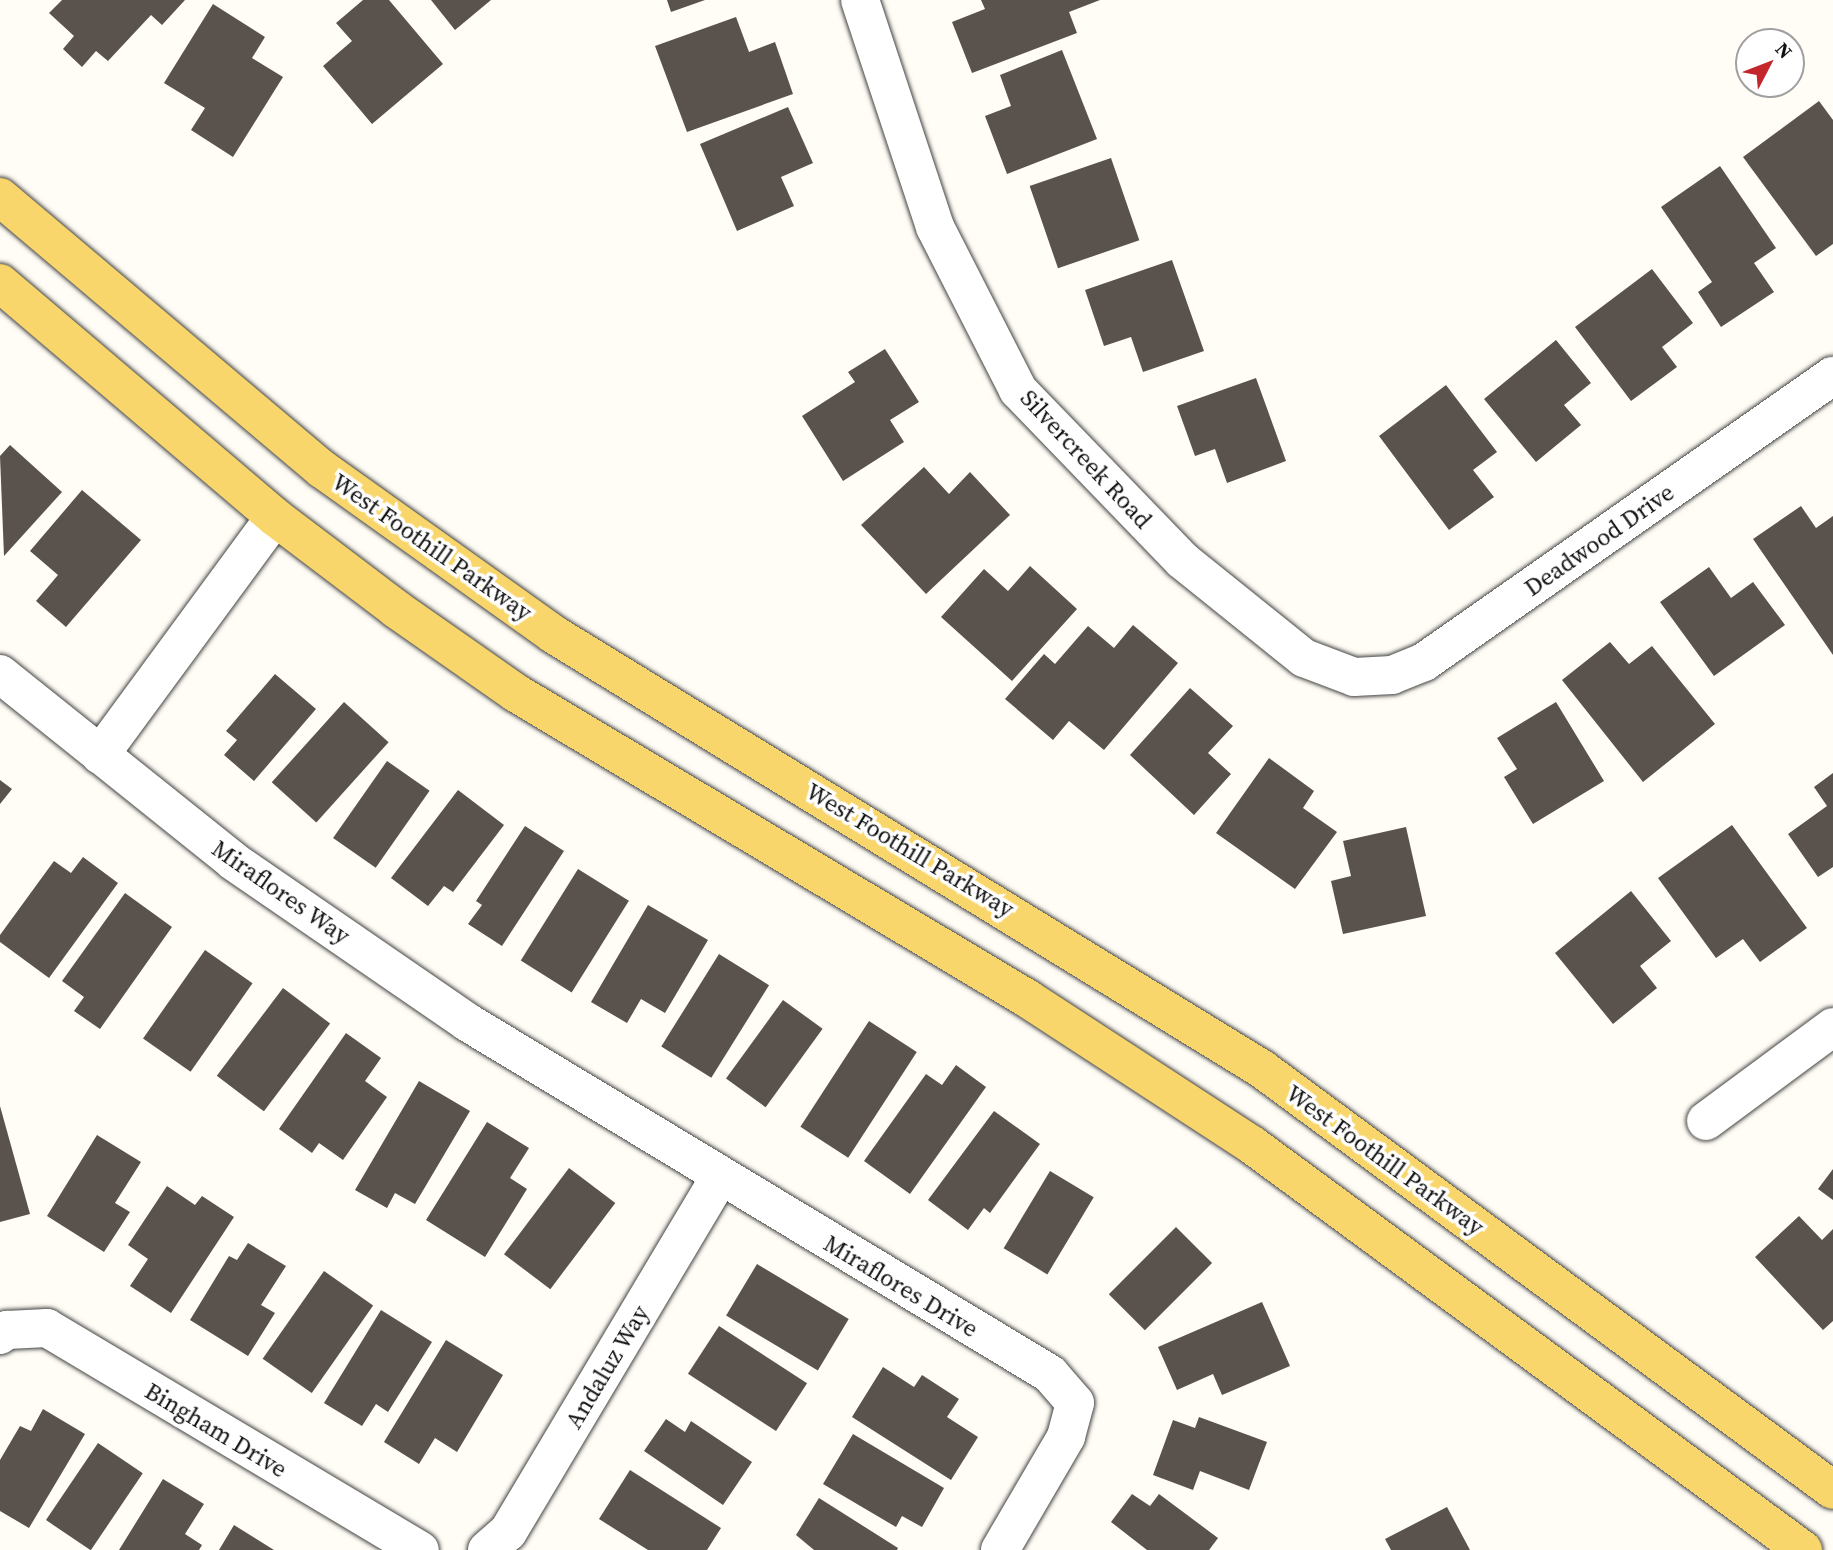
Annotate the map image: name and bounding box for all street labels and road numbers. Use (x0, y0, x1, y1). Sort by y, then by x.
street label: Silvercreek Road (1014, 384, 1158, 534)
street label: West Foothill Parkway (327, 467, 537, 627)
street label: Deadwood Drive (1519, 478, 1679, 602)
street label: West Foothill Parkway (801, 777, 1019, 923)
street label: Miraflores Way (206, 834, 356, 950)
street label: West Foothill Parkway (1281, 1079, 1489, 1241)
street label: Miraflores Drive (819, 1229, 983, 1343)
street label: Andaluz Way (559, 1300, 655, 1434)
street label: Bingham Drive (140, 1376, 292, 1484)

